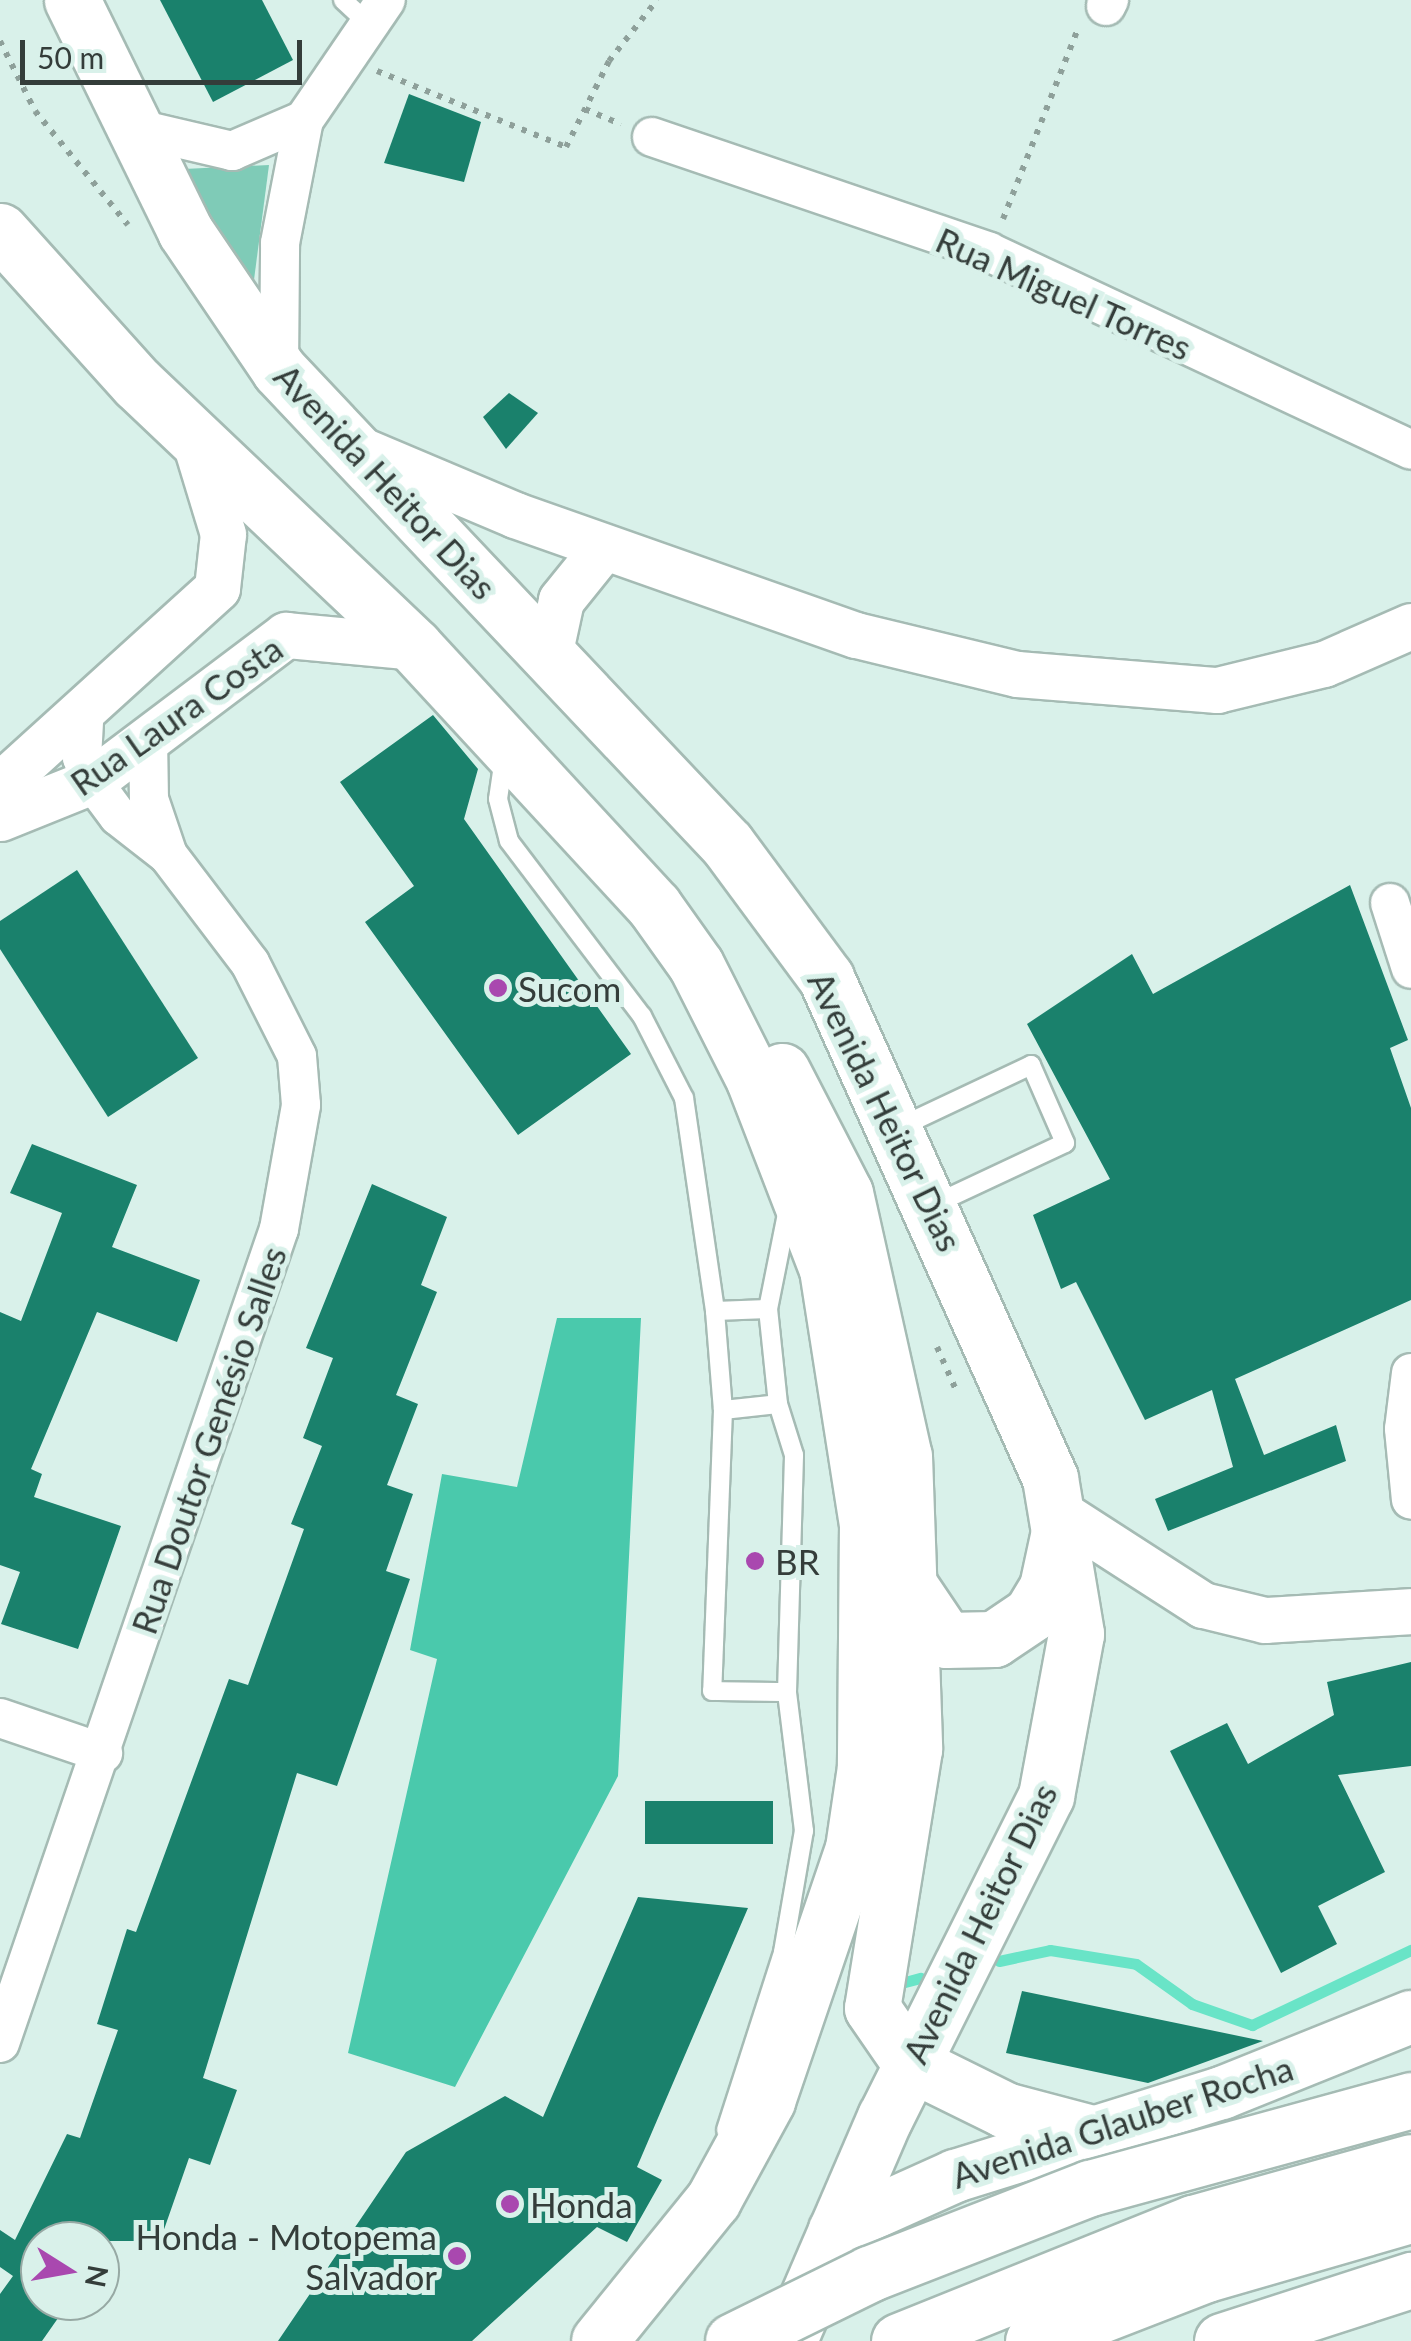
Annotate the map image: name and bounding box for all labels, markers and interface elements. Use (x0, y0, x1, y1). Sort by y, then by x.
scale bar (25, 20, 308, 82)
text: 50 m (37, 39, 104, 75)
street label: Rua Miguel Torres (929, 218, 1199, 368)
street label: Avenida Heitor Dias (266, 355, 506, 607)
street label: Rua Laura Costa (62, 626, 290, 804)
street label: Avenida Heitor Dias (800, 964, 972, 1258)
place label: Sucom (518, 967, 621, 1009)
marker: Sucom (487, 977, 509, 999)
street label: Rua Doutor Genésio Salles (122, 1241, 294, 1639)
place label: BR (775, 1540, 820, 1582)
marker: BR (744, 1550, 766, 1572)
street label: Avenida Heitor Dias (893, 1776, 1065, 2070)
street label: Avenida Glauber Rocha (946, 2046, 1298, 2196)
place label: Honda (530, 2183, 633, 2225)
marker: Honda (499, 2193, 521, 2215)
place label: Honda - Motopema Salvador (135, 2215, 437, 2297)
north arrow (20, 2221, 120, 2321)
marker: Honda - Motopema Salvador (446, 2245, 468, 2267)
text: N (79, 2263, 116, 2290)

